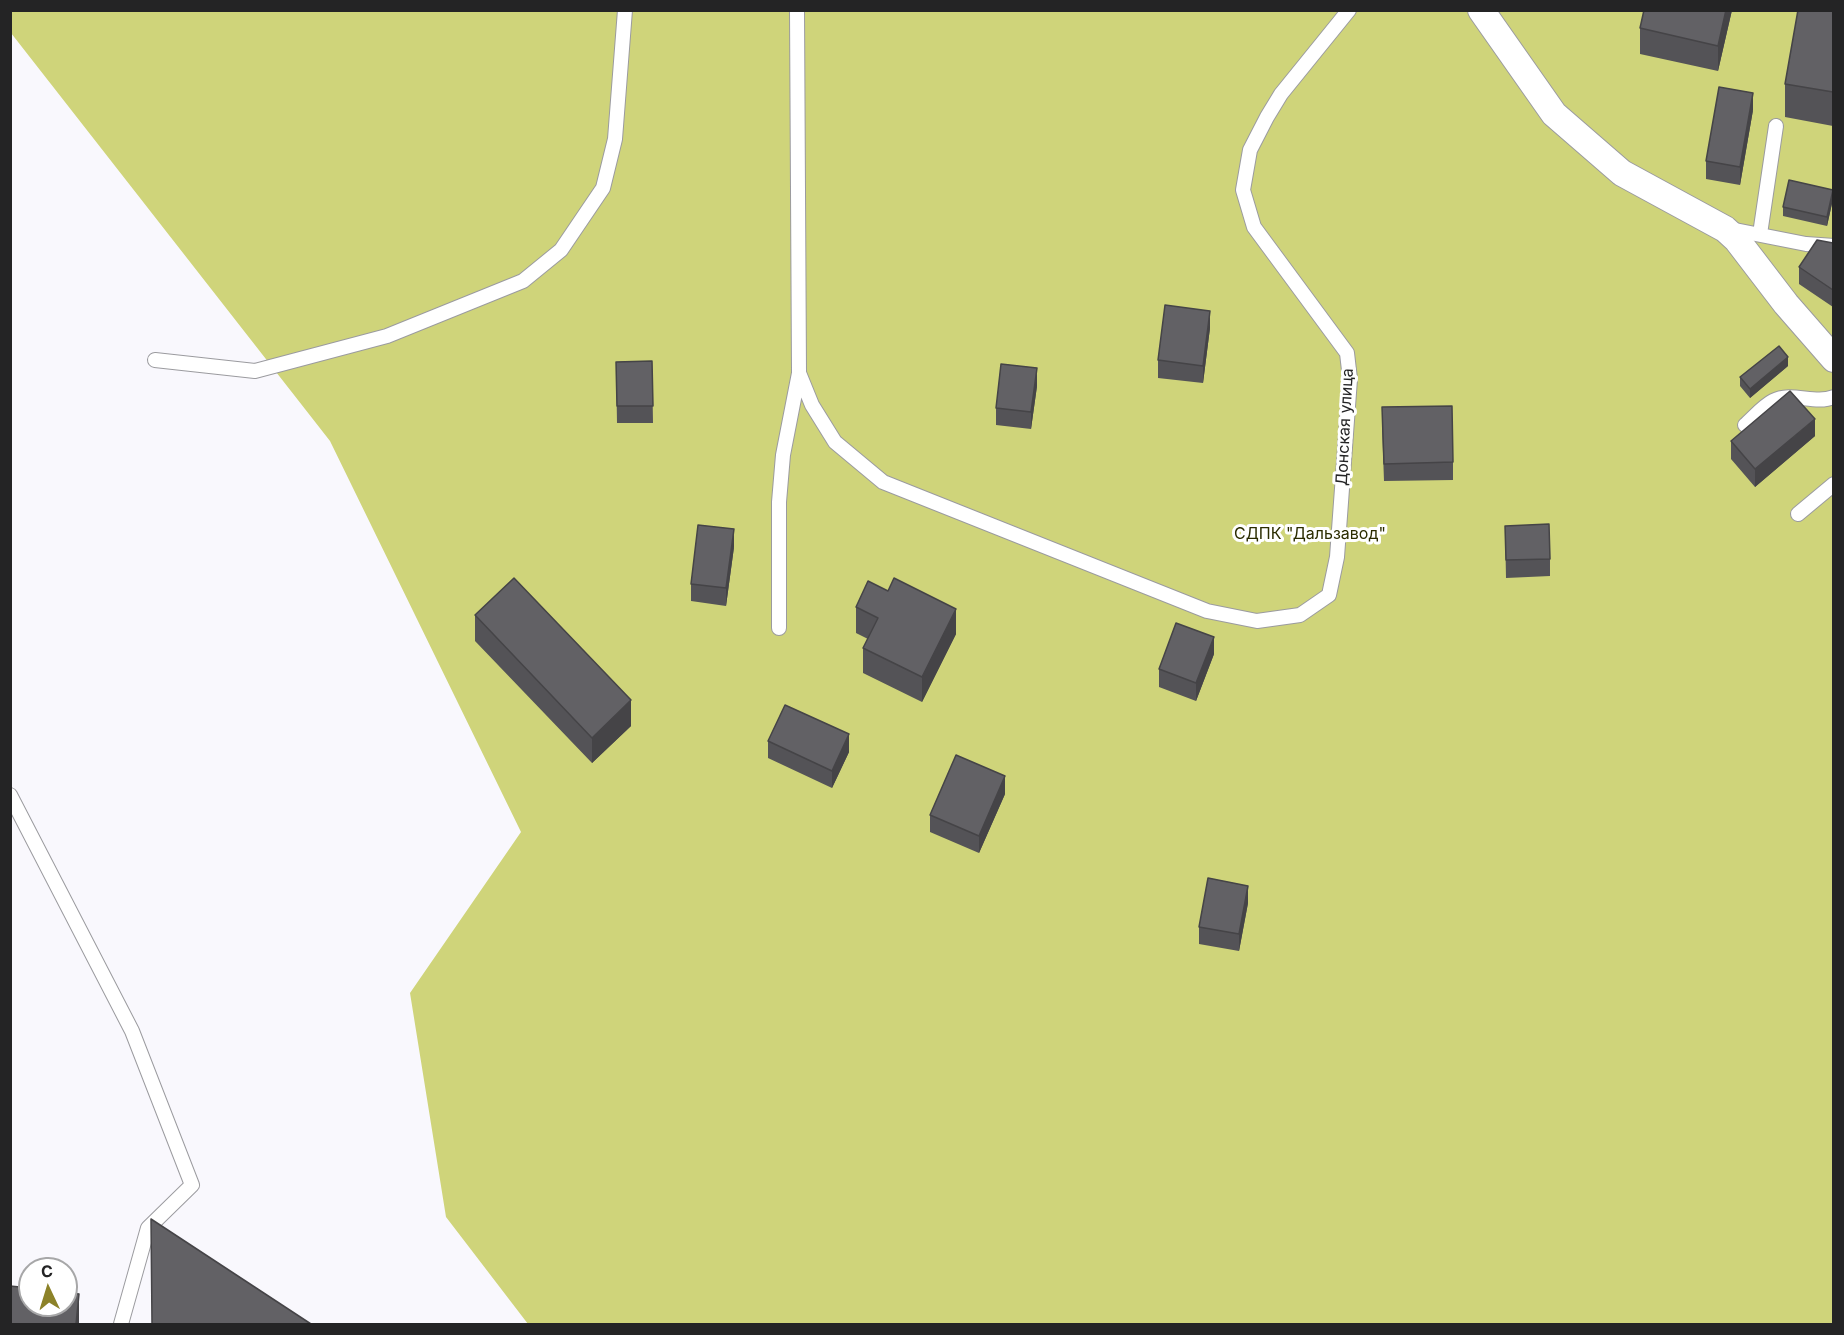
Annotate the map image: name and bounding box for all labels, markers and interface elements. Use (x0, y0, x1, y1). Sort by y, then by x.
street label: Донская улица (1332, 368, 1358, 486)
park label: СДПК "Дальзавод" (1234, 524, 1386, 544)
north arrow (18, 1257, 78, 1317)
text: С (40, 1261, 53, 1281)

